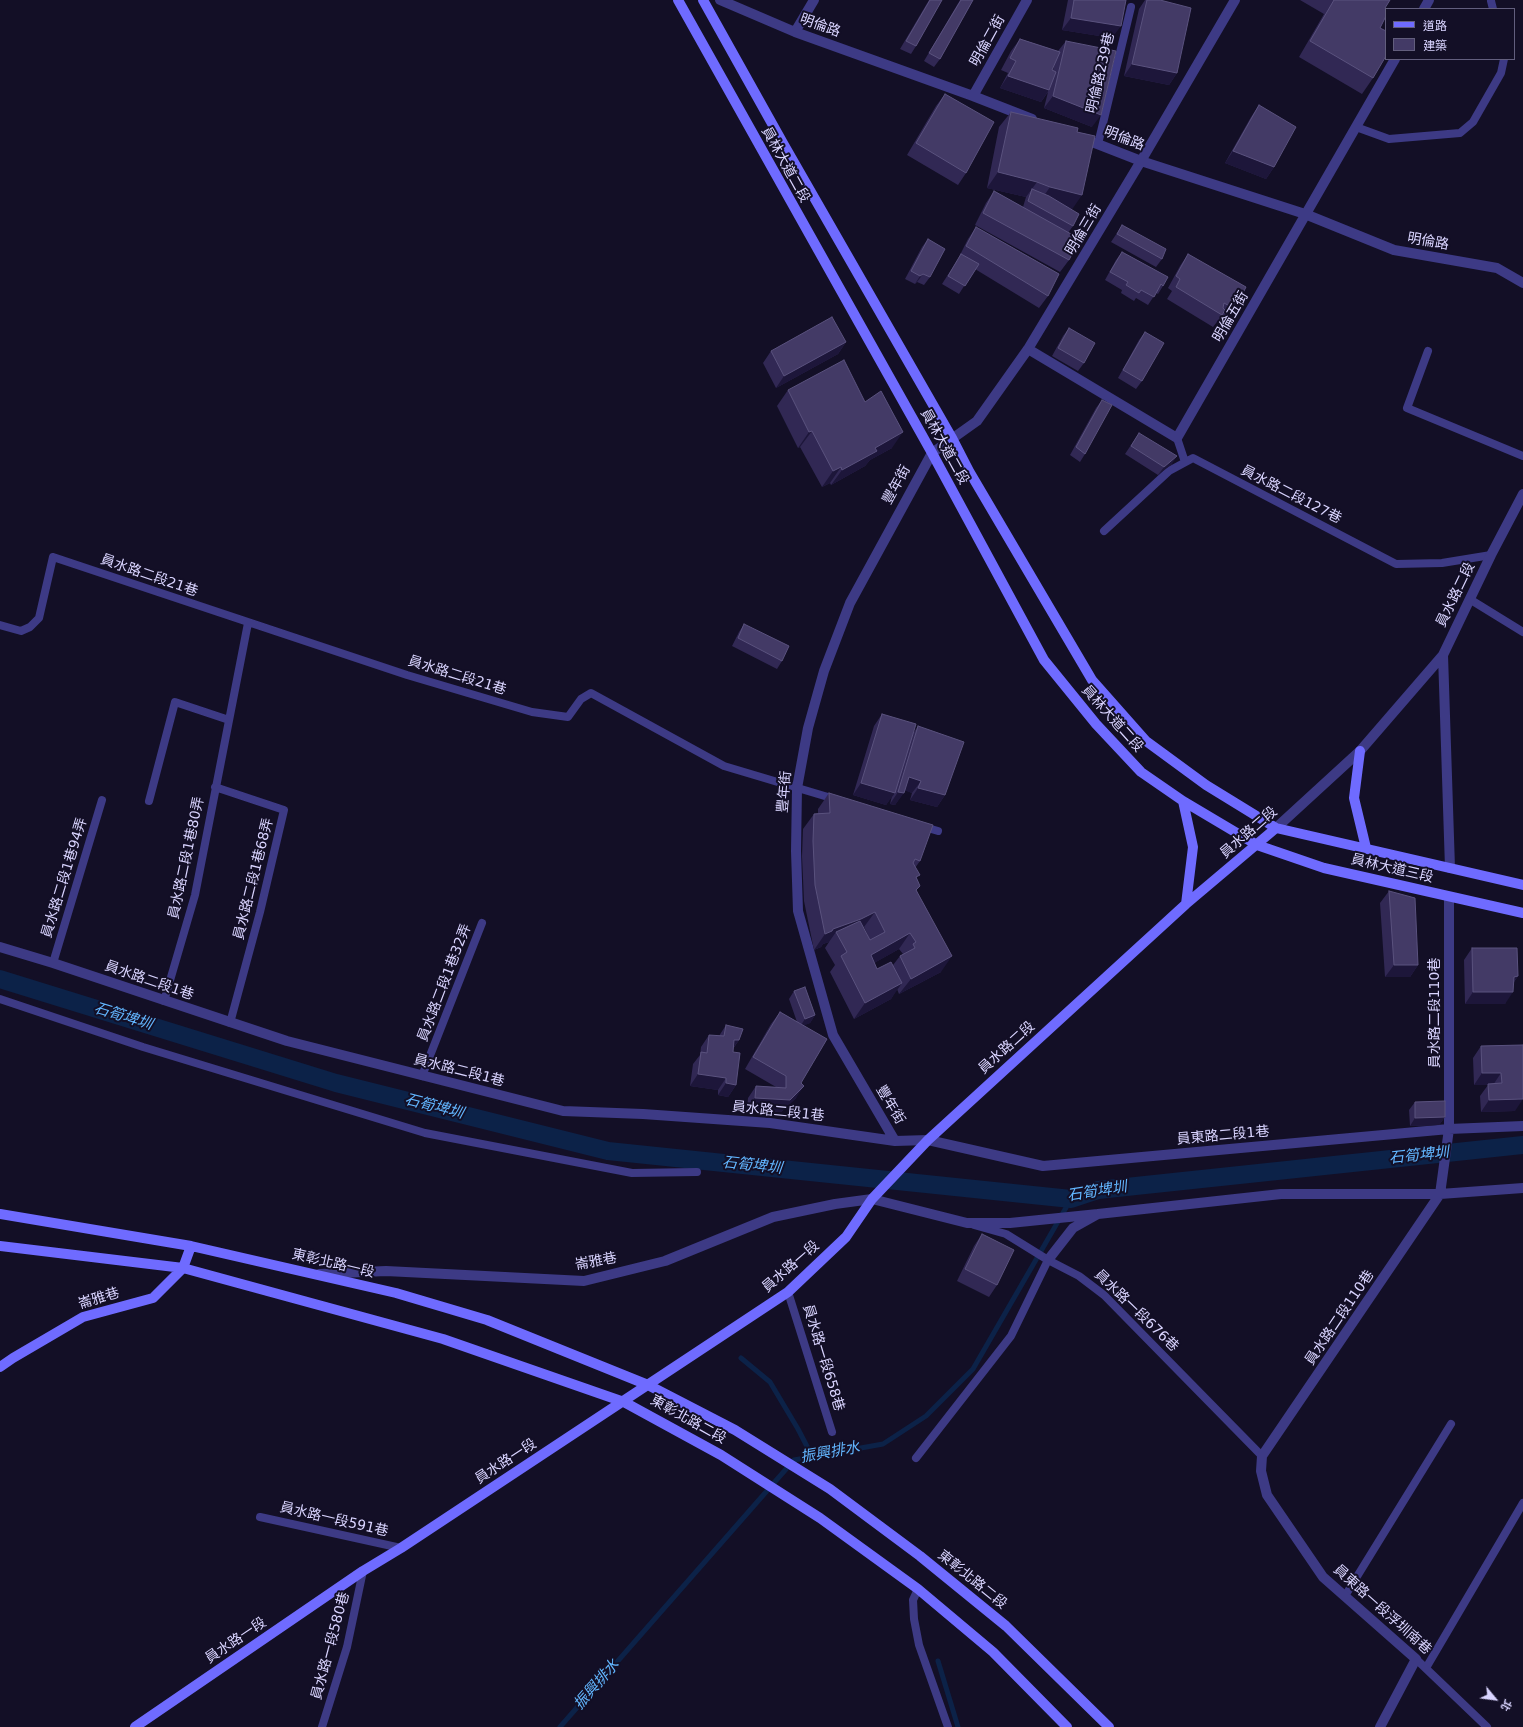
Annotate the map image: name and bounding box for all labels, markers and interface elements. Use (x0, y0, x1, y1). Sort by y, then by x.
legend (1385, 8, 1515, 60)
street label: 明倫路 (797, 11, 843, 41)
street label: 明倫二街 (967, 12, 1009, 70)
text: 道路 (1423, 19, 1447, 33)
street label: 明倫路239巷 (1084, 31, 1118, 115)
text: 建築 (1423, 39, 1447, 53)
street label: 員林大道二段 (757, 124, 813, 206)
street label: 明倫路 (1101, 124, 1147, 154)
street label: 明倫三街 (1062, 202, 1106, 258)
street label: 明倫路 (1406, 230, 1450, 254)
street label: 明倫五街 (1210, 289, 1252, 345)
street label: 員林大道二段 (916, 406, 972, 488)
street label: 員水路二段127巷 (1238, 462, 1344, 528)
street label: 豐年街 (879, 463, 915, 507)
street label: 員水路二段21巷 (98, 551, 200, 601)
street label: 員水路二段 (1433, 560, 1479, 630)
street label: 員水路二段21巷 (406, 653, 508, 699)
street label: 員林大道二段 (1078, 682, 1146, 756)
street label: 豐年街 (775, 770, 795, 814)
street label: 員水路二段1巷80弄 (166, 795, 208, 921)
street label: 員水路二段 (1217, 804, 1281, 862)
street label: 員水路二段1巷94弄 (39, 816, 91, 940)
street label: 員水路二段1巷68弄 (231, 816, 277, 942)
street label: 員林大道三段 (1349, 851, 1435, 887)
street label: 員水路二段1巷32弄 (415, 922, 475, 1044)
street label: 員水路二段1巷 (102, 958, 196, 1004)
street label: 員水路二段110巷 (1427, 958, 1443, 1068)
water label: 石筍埤圳 (92, 1000, 154, 1034)
street label: 員水路二段 (975, 1018, 1039, 1078)
street label: 員水路二段1巷 (412, 1052, 506, 1090)
street label: 豐年街 (872, 1083, 908, 1127)
water label: 石筍埤圳 (403, 1091, 465, 1123)
street label: 員水路二段1巷 (731, 1099, 825, 1125)
street label: 員東路二段1巷 (1176, 1124, 1270, 1148)
water label: 石筍埤圳 (1388, 1144, 1450, 1168)
water label: 石筍埤圳 (721, 1154, 783, 1178)
water label: 石筍埤圳 (1066, 1178, 1128, 1206)
street label: 員水路一段 (759, 1238, 823, 1296)
street label: 東彰北路一段 (290, 1246, 376, 1282)
street label: 崙雅巷 (574, 1250, 618, 1274)
street label: 員水路一段676巷 (1090, 1267, 1182, 1355)
street label: 員水路二段110巷 (1302, 1267, 1378, 1369)
street label: 崙雅巷 (76, 1285, 122, 1313)
street label: 員水路一段658巷 (799, 1303, 847, 1413)
street label: 東彰北路二段 (647, 1392, 729, 1448)
street label: 員水路一段 (472, 1436, 540, 1488)
water label: 振興排水 (799, 1439, 861, 1467)
street label: 員水路一段591巷 (278, 1499, 390, 1541)
street label: 東彰北路二段 (934, 1547, 1010, 1613)
street label: 員東路一段浮圳南巷 (1330, 1562, 1434, 1658)
street label: 員水路一段580巷 (309, 1590, 353, 1702)
street label: 員水路一段 (202, 1614, 270, 1668)
water label: 振興排水 (571, 1656, 623, 1714)
north arrow (1475, 1679, 1515, 1719)
text: 北 (1498, 1697, 1514, 1713)

